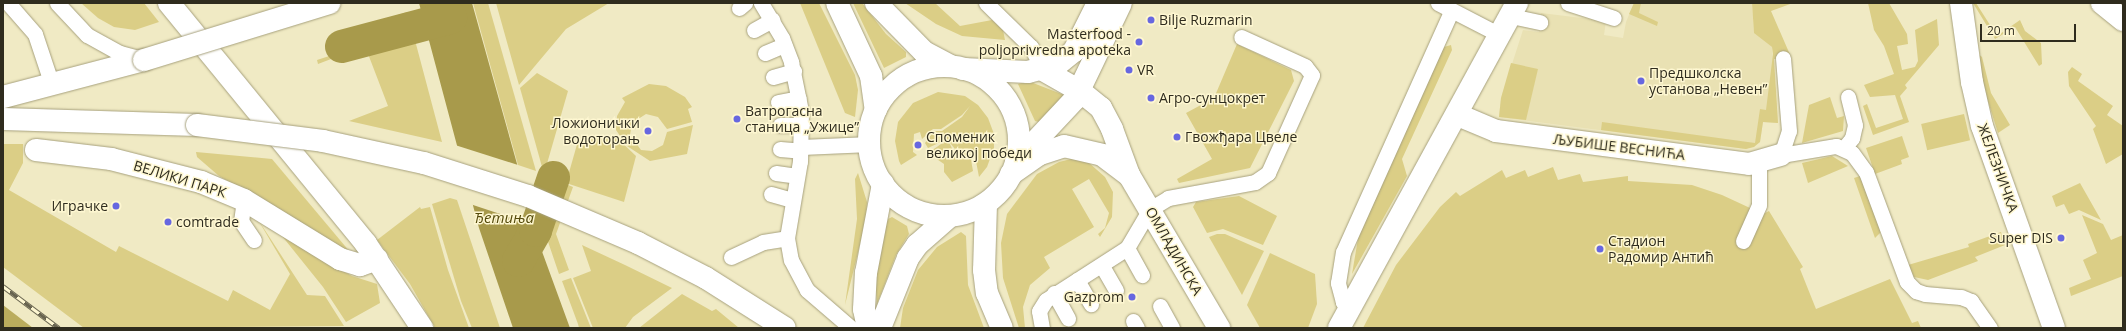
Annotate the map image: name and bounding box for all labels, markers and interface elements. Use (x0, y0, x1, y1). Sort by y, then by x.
place label: Bilje Ruzmarin (1159, 12, 1253, 28)
marker: Bilje Ruzmarin (1146, 15, 1156, 25)
scale bar (1982, 16, 2078, 42)
text: 20 m (1987, 22, 2015, 39)
place label: Masterfood - poljoprivredna apoteka (979, 26, 1131, 58)
marker: Masterfood - poljoprivredna apoteka (1134, 37, 1144, 47)
place label: VR (1137, 62, 1154, 78)
marker: VR (1124, 65, 1134, 75)
place label: Предшколска установа „Невен” (1649, 65, 1767, 98)
marker: Предшколска установа „Невен” (1636, 76, 1646, 86)
place label: Агро-сунцокрет (1159, 90, 1265, 106)
marker: Агро-сунцокрет (1146, 93, 1156, 103)
place label: Ватрогасна станица „Ужице” (745, 103, 859, 136)
marker: Ватрогасна станица „Ужице” (732, 114, 742, 124)
place label: Ложионички водоторањ (552, 115, 640, 148)
street label: ЖЕЛЕЗНИЧКА (1974, 121, 2022, 215)
marker: Ложионички водоторањ (643, 126, 653, 136)
place label: Споменик великој победи (926, 129, 1032, 162)
place label: Гвожђара Цвеле (1185, 129, 1297, 145)
street label: ЉУБИШЕ ВЕСНИЋА (1552, 131, 1686, 163)
marker: Гвожђара Цвеле (1172, 132, 1182, 142)
marker: Споменик великој победи (913, 140, 923, 150)
street label: ВЕЛИКИ ПАРК (132, 157, 228, 201)
place label: Играчке (51, 198, 108, 214)
marker: Играчке (111, 201, 121, 211)
street label: ОМЛАДИНСКА (1142, 204, 1206, 298)
water label: Ђетиња (474, 209, 534, 227)
place label: comtrade (176, 214, 239, 230)
marker: comtrade (163, 217, 173, 227)
place label: Super DIS (1989, 230, 2053, 246)
place label: Стадион Радомир Антић (1608, 233, 1714, 266)
marker: Super DIS (2056, 233, 2066, 243)
marker: Стадион Радомир Антић (1595, 244, 1605, 254)
place label: Gazprom (1064, 289, 1124, 305)
marker: Gazprom (1127, 292, 1137, 302)

